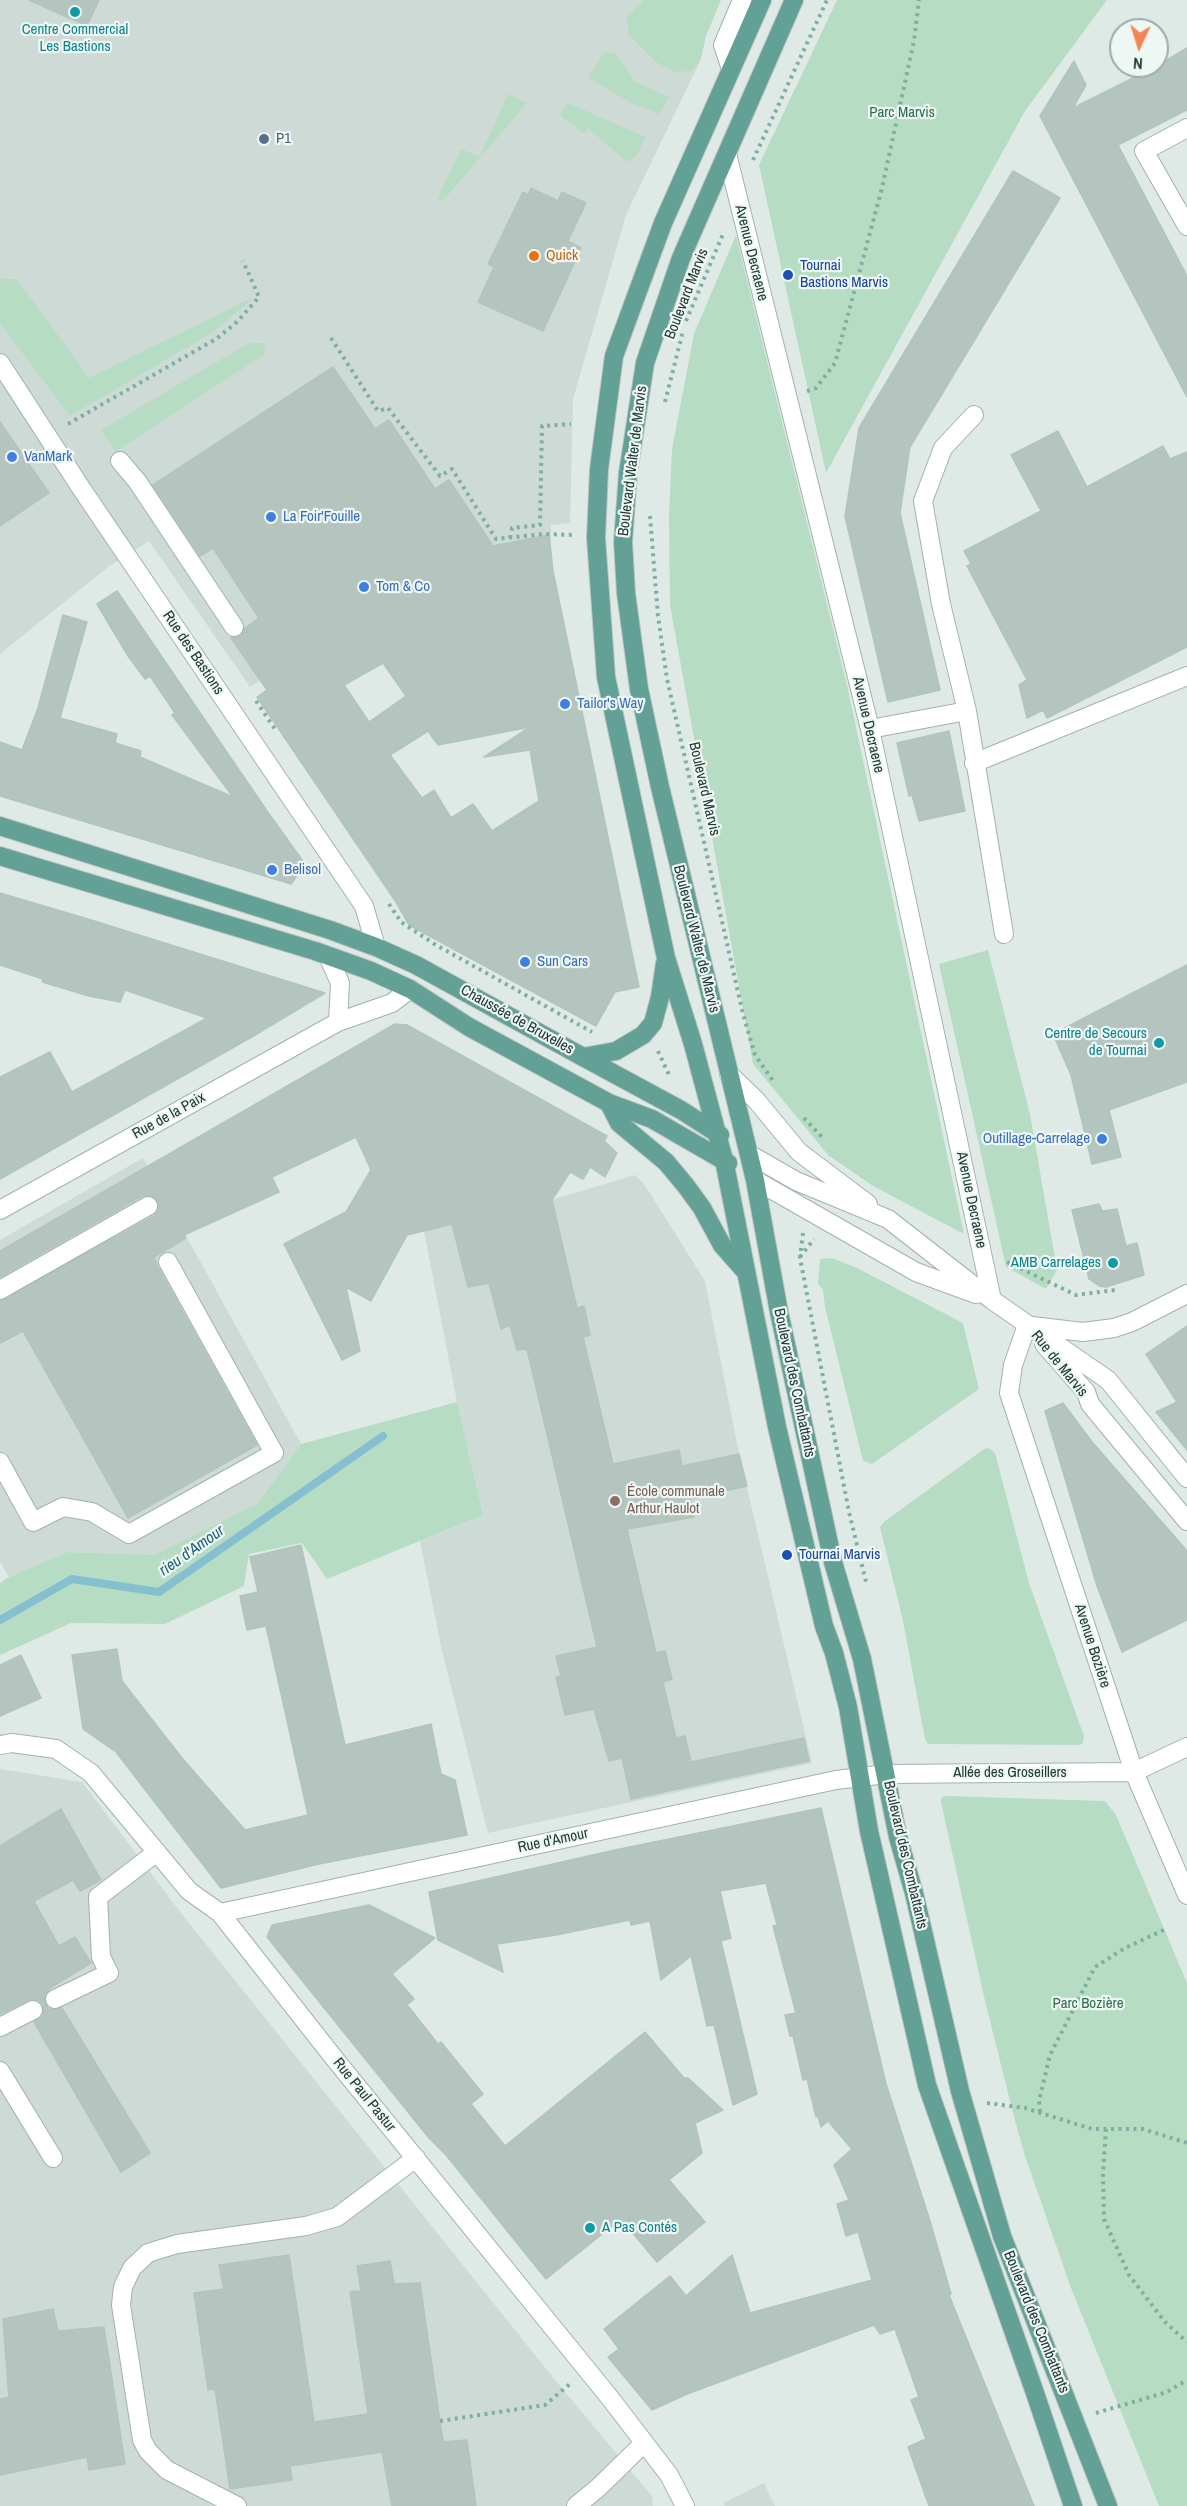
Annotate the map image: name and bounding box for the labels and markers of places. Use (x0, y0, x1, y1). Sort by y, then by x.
marker: Centre Commercial Les Bastions (68, 5, 82, 19)
place label: Centre Commercial Les Bastions (22, 21, 128, 56)
place label: P1 (276, 130, 291, 148)
marker: P1 (257, 132, 271, 146)
place label: Quick (546, 247, 578, 265)
marker: Quick (527, 249, 541, 263)
place label: Tournai Bastions Marvis (800, 257, 888, 292)
marker: Tournai Bastions Marvis (781, 268, 795, 282)
place label: VanMark (24, 448, 72, 466)
marker: VanMark (5, 450, 19, 464)
place label: La Foir'Fouille (283, 508, 360, 526)
marker: La Foir'Fouille (264, 510, 278, 524)
place label: Tom & Co (376, 578, 430, 596)
marker: Tom & Co (357, 580, 371, 594)
place label: Tailor's Way (577, 695, 643, 713)
marker: Tailor's Way (558, 697, 572, 711)
place label: Belisol (284, 861, 321, 879)
marker: Belisol (265, 863, 279, 877)
place label: Sun Cars (537, 953, 588, 971)
marker: Sun Cars (518, 955, 532, 969)
place label: Centre de Secours de Tournai (1044, 1025, 1147, 1060)
marker: Centre de Secours de Tournai (1152, 1036, 1166, 1050)
place label: Outillage-Carrelage (983, 1130, 1090, 1148)
marker: Outillage-Carrelage (1095, 1132, 1109, 1146)
place label: AMB Carrelages (1011, 1254, 1101, 1272)
marker: AMB Carrelages (1106, 1256, 1120, 1270)
place label: École communale Arthur Haulot (627, 1483, 725, 1518)
marker: École communale Arthur Haulot (608, 1494, 622, 1508)
place label: Tournai Marvis (799, 1546, 880, 1564)
marker: Tournai Marvis (780, 1548, 794, 1562)
place label: A Pas Contés (602, 2219, 677, 2237)
marker: A Pas Contés (583, 2221, 597, 2235)

